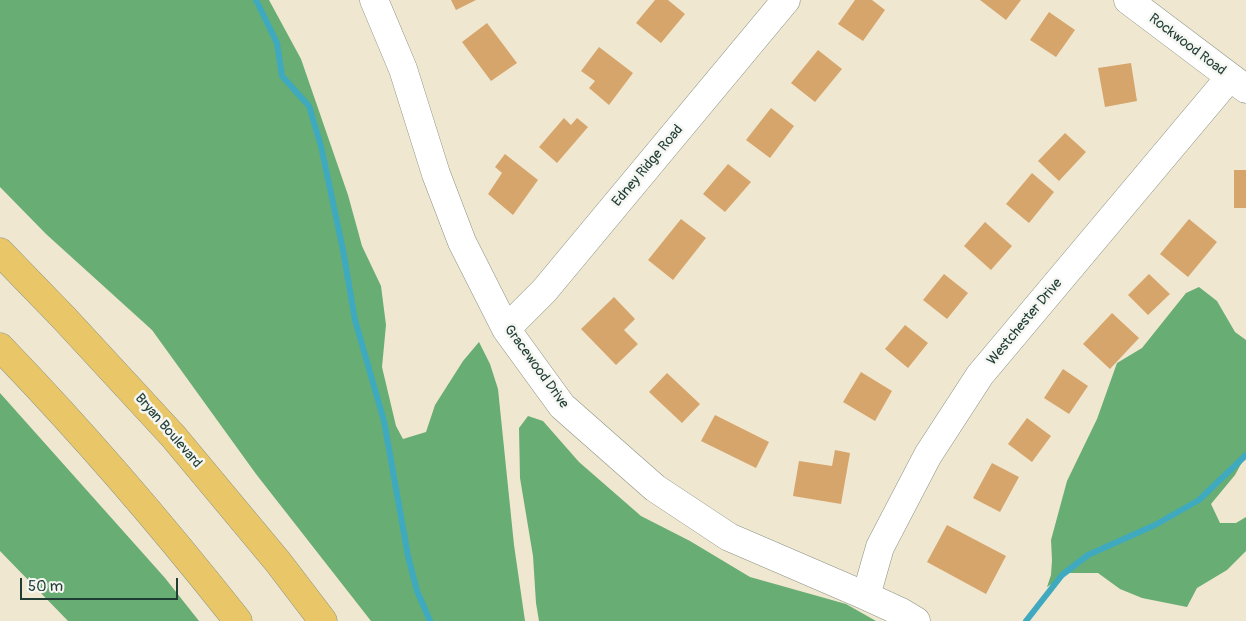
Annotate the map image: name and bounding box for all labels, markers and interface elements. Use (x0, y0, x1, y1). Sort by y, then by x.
street label: Rockwood Road (1145, 11, 1229, 79)
street label: Edney Ridge Road (609, 122, 687, 210)
street label: Westchester Drive (984, 275, 1066, 369)
street label: Gracewood Drive (500, 322, 572, 412)
street label: Bryan Boulevard (131, 390, 205, 472)
scale bar (22, 568, 180, 600)
text: 50 m (28, 577, 63, 596)

